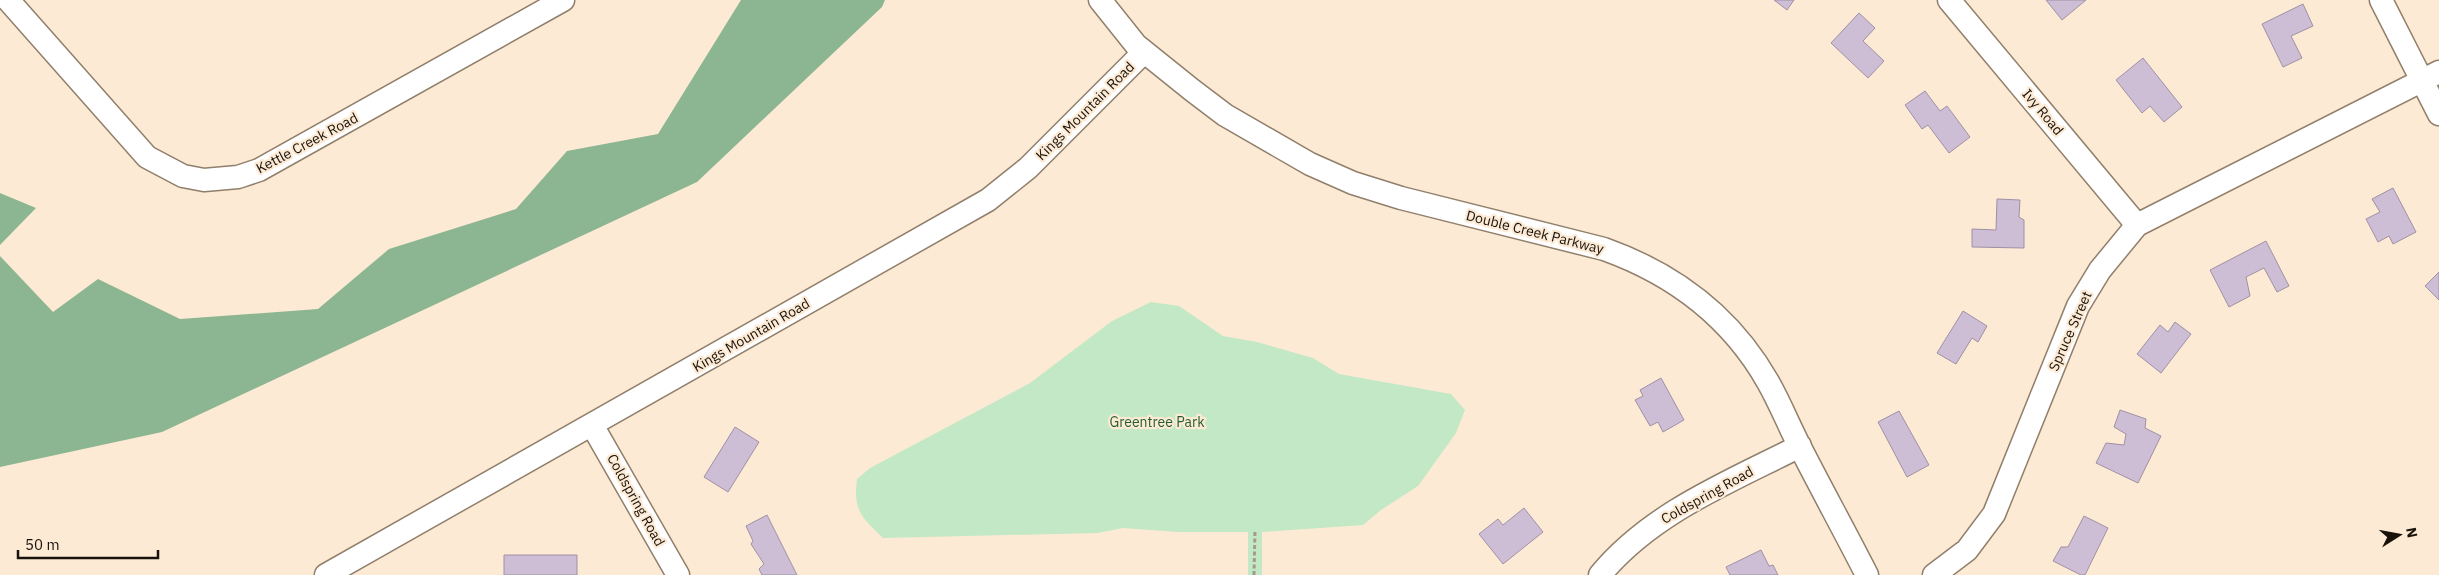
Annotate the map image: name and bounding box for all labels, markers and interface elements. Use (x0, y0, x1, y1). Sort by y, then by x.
street label: Kings Mountain Road (1032, 58, 1138, 164)
street label: Ivy Road (2018, 85, 2068, 139)
street label: Kettle Creek Road (253, 109, 361, 177)
street label: Double Creek Parkway (1464, 206, 1606, 258)
street label: Spruce Street (2044, 288, 2096, 374)
street label: Kings Mountain Road (689, 294, 813, 376)
park label: Greentree Park (1109, 413, 1205, 431)
street label: Coldspring Road (603, 451, 669, 549)
street label: Coldspring Road (1658, 462, 1756, 528)
north arrow (2374, 510, 2424, 560)
text: N (2402, 526, 2422, 539)
scale bar (18, 528, 158, 560)
text: 50 m (25, 535, 60, 554)

